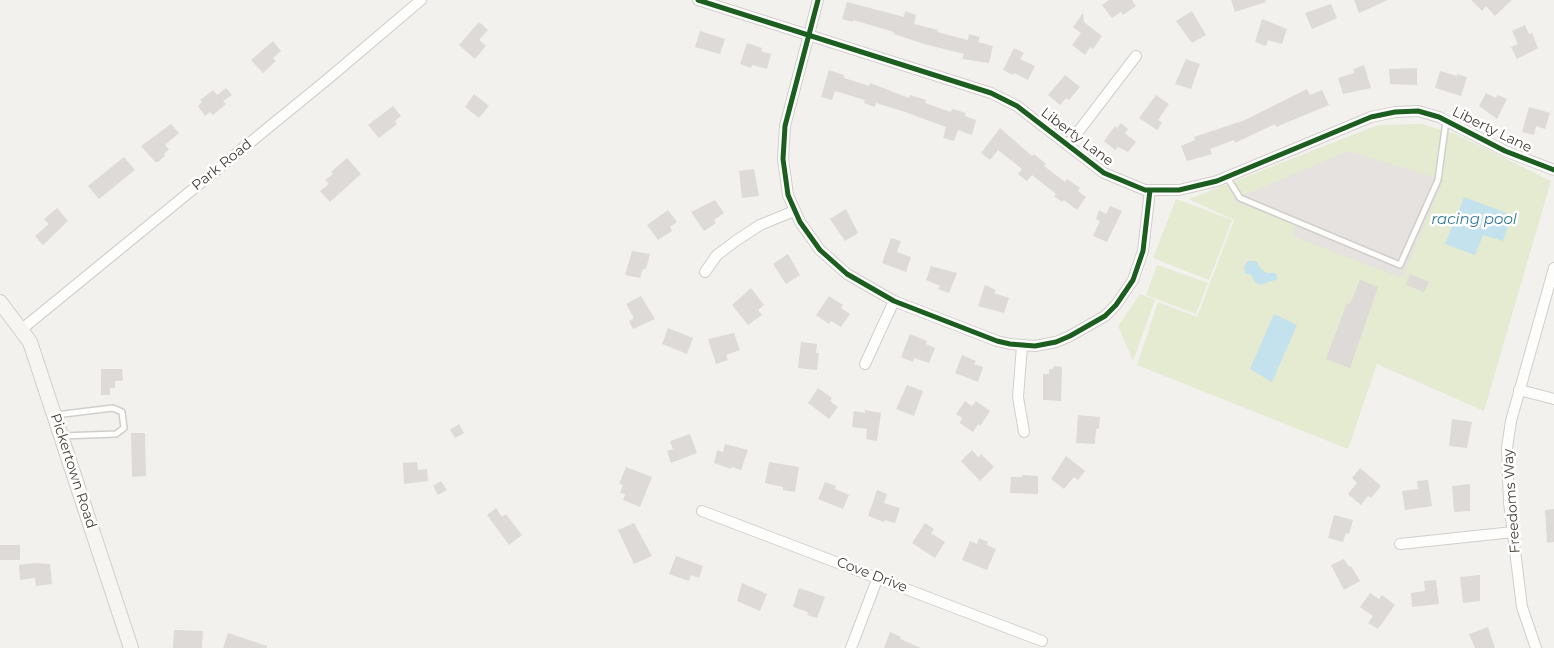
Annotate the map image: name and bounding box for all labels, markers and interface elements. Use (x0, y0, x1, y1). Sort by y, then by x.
street label: Liberty Lane (1449, 103, 1535, 157)
street label: Liberty Lane (1037, 104, 1117, 170)
street label: Park Road (189, 136, 255, 194)
water label: racing pool (1431, 211, 1517, 229)
street label: Pickertown Road (46, 411, 100, 531)
street label: Freedoms Way (1500, 448, 1524, 554)
street label: Cove Drive (834, 554, 910, 596)

